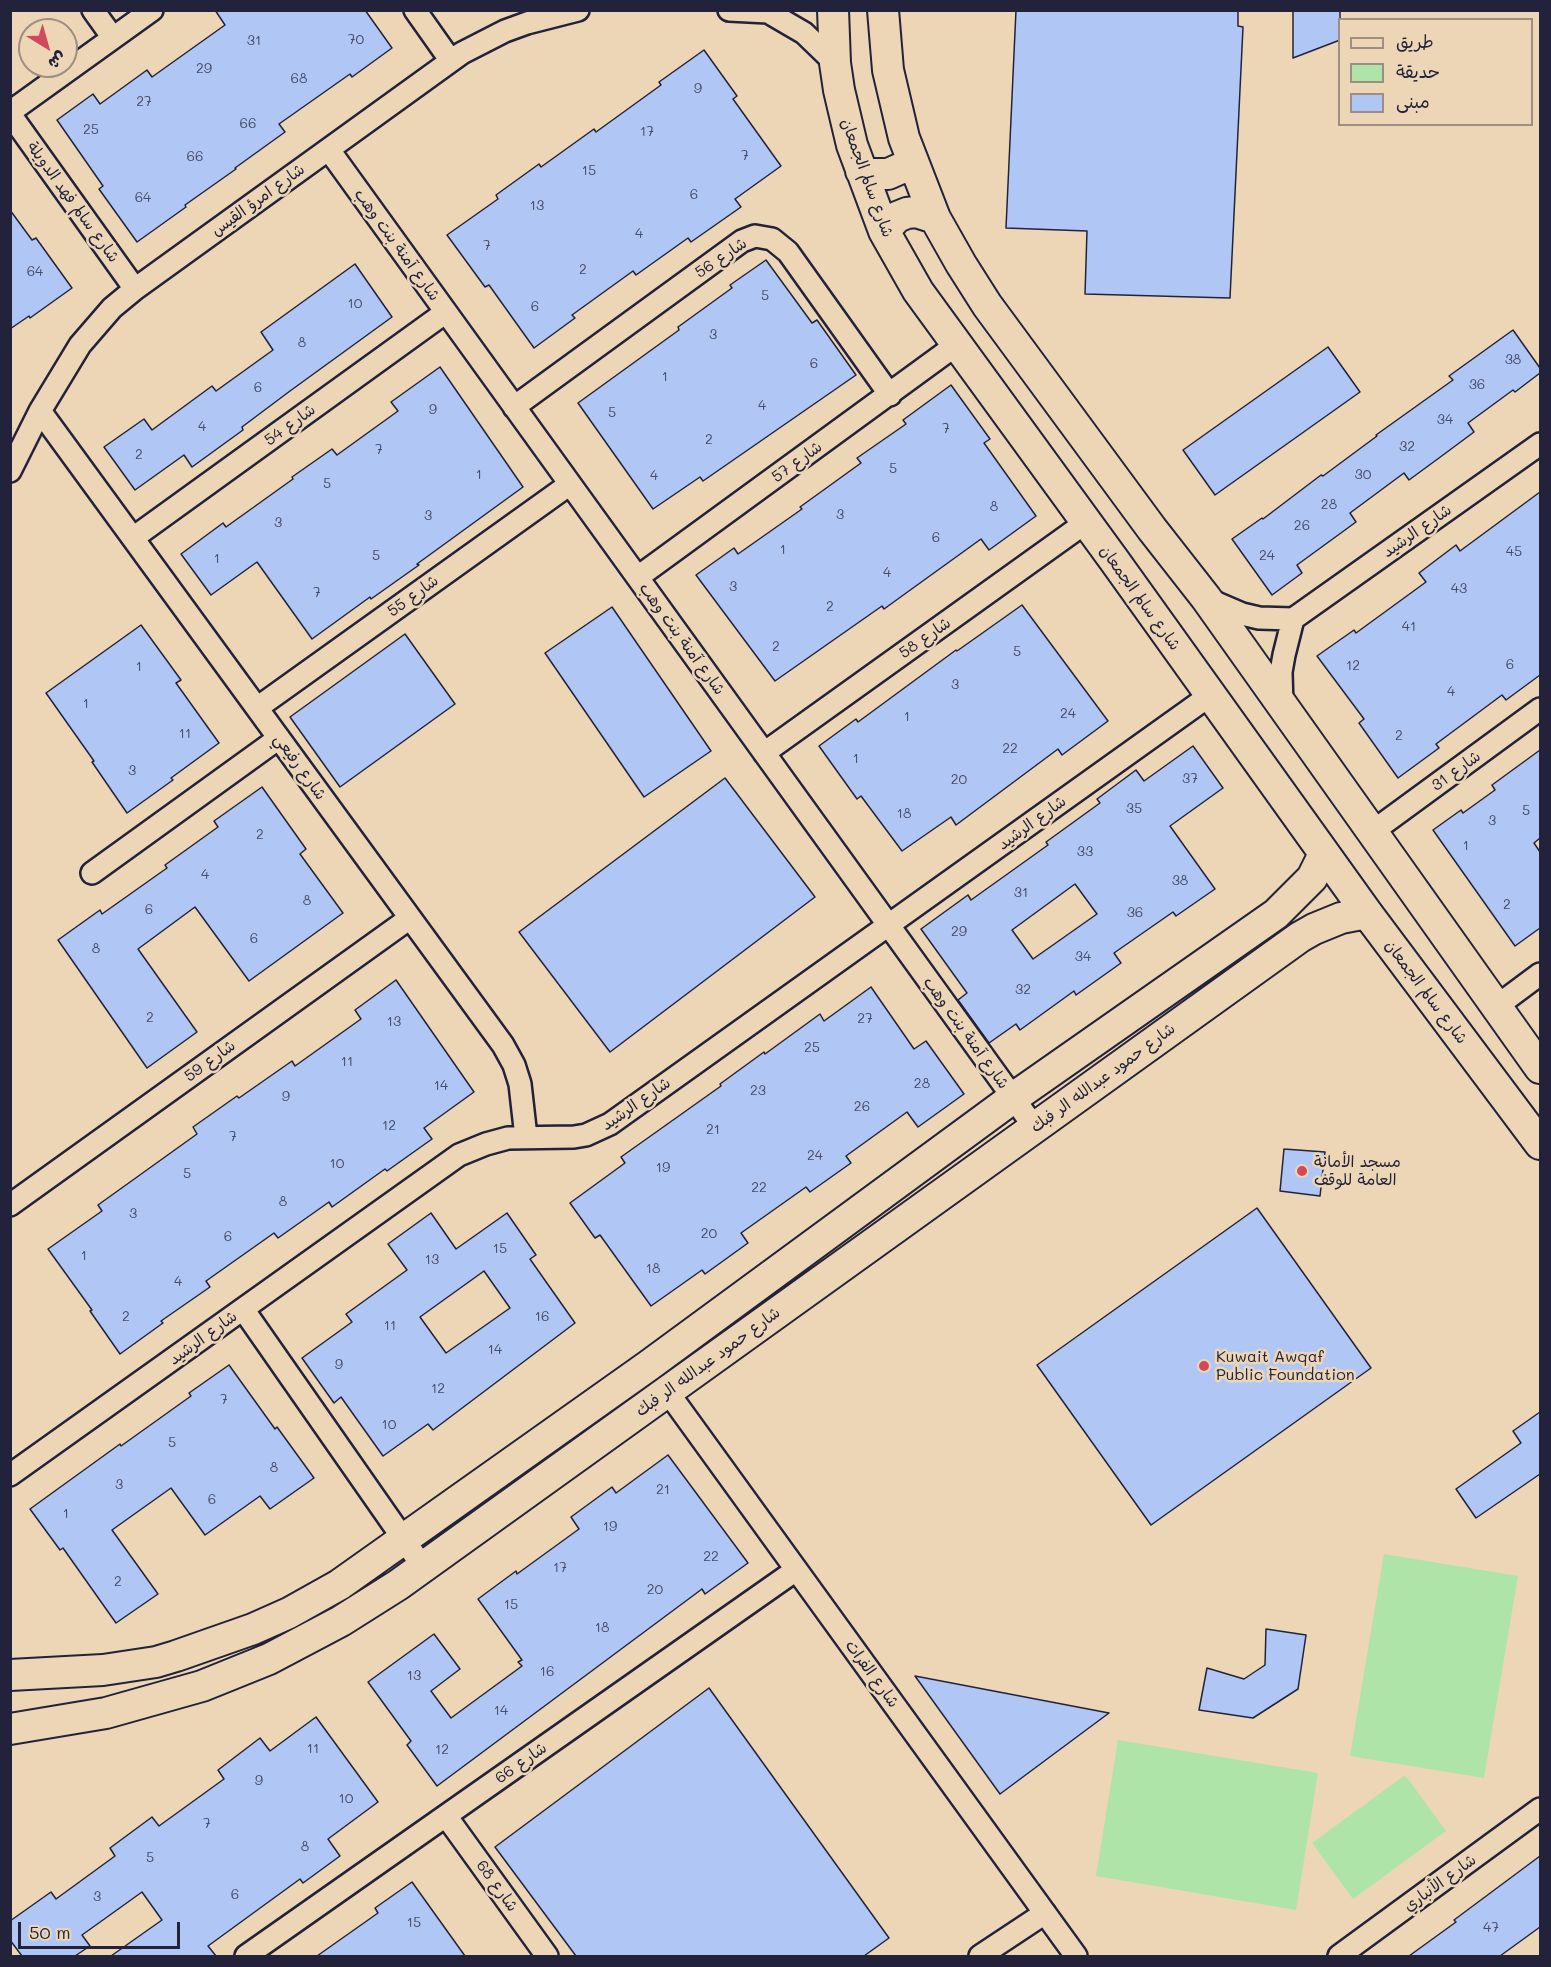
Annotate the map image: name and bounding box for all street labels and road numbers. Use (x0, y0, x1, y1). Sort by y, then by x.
street label: شارع سالم الجمعان (837, 116, 897, 240)
street label: شارع سالم فهد الدويلة (23, 138, 123, 266)
street label: شارع امرؤ القيس (208, 160, 308, 240)
street label: شارع آمنة بنت وهب (350, 185, 444, 305)
street label: شارع 56 (691, 234, 751, 282)
street label: شارع 54 (261, 400, 319, 450)
street label: شارع 57 (768, 437, 826, 487)
street label: شارع الرشيد (1379, 500, 1455, 562)
street label: شارع سالم الجمعان (1095, 542, 1185, 654)
street label: شارع 55 (384, 571, 442, 621)
street label: شارع آمنة بنت وهب (635, 579, 729, 699)
street label: شارع 58 (895, 613, 955, 663)
street label: شارع رفيعي (270, 730, 330, 804)
street label: شارع 31 (1428, 747, 1484, 795)
street label: شارع الرشيد (994, 792, 1070, 854)
street label: شارع سالم الجمعان (1381, 936, 1471, 1048)
street label: شارع آمنة بنت وهب (919, 973, 1013, 1093)
street label: شارع حمود عبدالله الر فبك (1027, 1019, 1179, 1137)
street label: شارع 59 (181, 1036, 239, 1086)
street label: شارع الرشيد (598, 1073, 674, 1135)
street label: شارع حمود عبدالله الر فبك (632, 1303, 784, 1421)
street label: شارع الرشيد (165, 1307, 241, 1369)
street label: شارع الفرات (841, 1636, 903, 1712)
street label: شارع 66 (491, 1738, 551, 1788)
street label: شارع الأنباري (1400, 1850, 1480, 1916)
street label: شارع 68 (472, 1856, 522, 1916)

